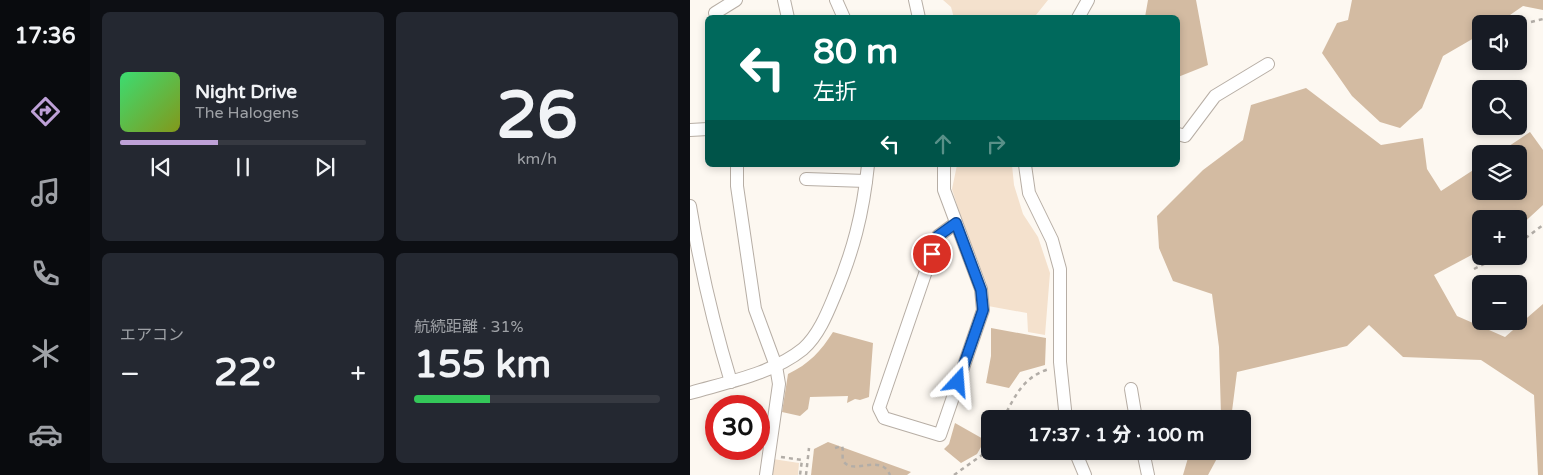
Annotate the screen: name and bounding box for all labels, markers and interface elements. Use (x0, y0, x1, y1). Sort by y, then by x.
map controls (1472, 15, 1527, 330)
button: sound (1472, 15, 1527, 70)
text: 17:36 (15, 23, 75, 49)
text: 80 m (813, 31, 898, 73)
icon: left (730, 35, 795, 100)
text: 26 (496, 77, 578, 156)
text: 左折 (813, 79, 857, 105)
button: search (1472, 80, 1527, 135)
text: Night Drive (195, 81, 297, 103)
icon: directions (28, 94, 63, 129)
text: The Halogens (195, 103, 299, 123)
icon: left (876, 130, 904, 158)
icon: ahead (929, 130, 957, 158)
icon: right (982, 130, 1010, 158)
button: layers (1472, 145, 1527, 200)
text: km/h (517, 149, 557, 169)
icon: previous (147, 153, 175, 181)
icon: pause (229, 153, 257, 181)
icon: next (311, 153, 339, 181)
icon: music (28, 175, 63, 210)
button: + (1472, 210, 1527, 265)
pin (911, 233, 953, 275)
icon: arrive (918, 240, 946, 268)
icon: phone (28, 256, 63, 291)
button: − (1472, 275, 1527, 330)
text: 航続距離 · 31% (414, 317, 524, 337)
text: エアコン (120, 325, 184, 345)
icon: climate (28, 336, 63, 371)
text: 155 km (414, 342, 551, 388)
text: 22° (214, 350, 276, 396)
position arrow (931, 355, 983, 407)
text: − (120, 357, 140, 391)
text: + (350, 357, 366, 391)
speed limit sign: 30 (705, 395, 770, 460)
icon: car (28, 417, 63, 452)
text: 17:37 · 1 分 · 100 m (1028, 424, 1204, 446)

